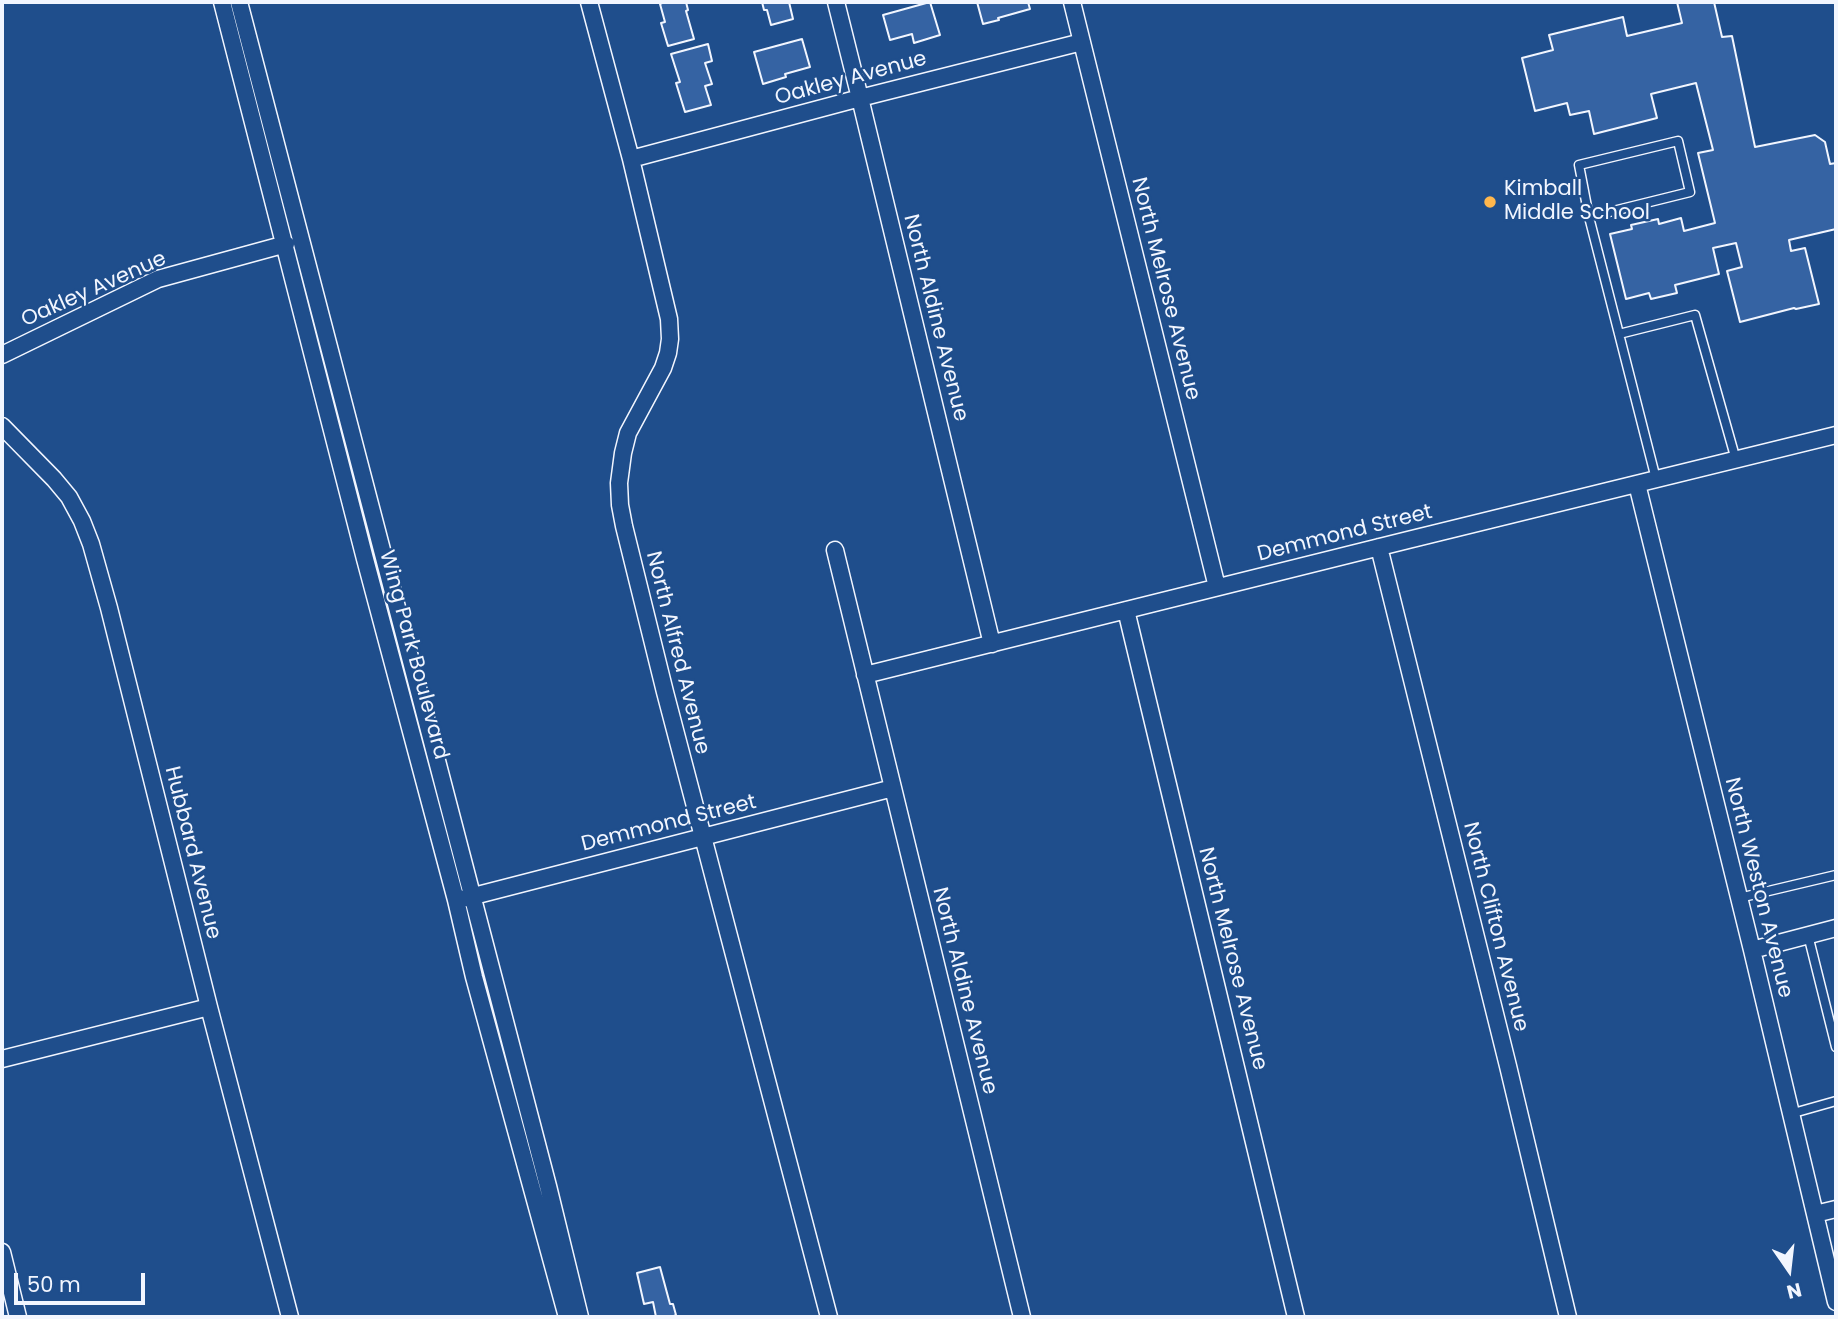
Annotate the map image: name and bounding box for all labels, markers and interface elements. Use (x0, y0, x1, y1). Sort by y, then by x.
street label: Oakley Avenue (772, 47, 930, 111)
street label: North Melrose Avenue (1125, 175, 1205, 403)
place label: Kimball Middle School (1504, 177, 1650, 227)
marker: Kimball Middle School (1482, 194, 1498, 210)
street label: North Aldine Avenue (897, 212, 973, 424)
street label: Oakley Avenue (18, 247, 170, 333)
street label: Demmond Street (1255, 500, 1435, 568)
street label: Wing Park Boulevard (373, 548, 453, 762)
street label: North Alfred Avenue (640, 549, 714, 757)
street label: Hubbard Avenue (158, 764, 226, 942)
street label: North Weston Avenue (1718, 775, 1798, 1001)
street label: Demmond Street (579, 790, 759, 858)
street label: North Clifton Avenue (1457, 820, 1533, 1034)
street label: North Melrose Avenue (1192, 845, 1272, 1073)
street label: North Aldine Avenue (926, 885, 1002, 1097)
north arrow (1754, 1235, 1824, 1305)
scale bar (18, 1260, 149, 1304)
text: 50 m (27, 1270, 81, 1299)
text: N (1784, 1276, 1804, 1306)

